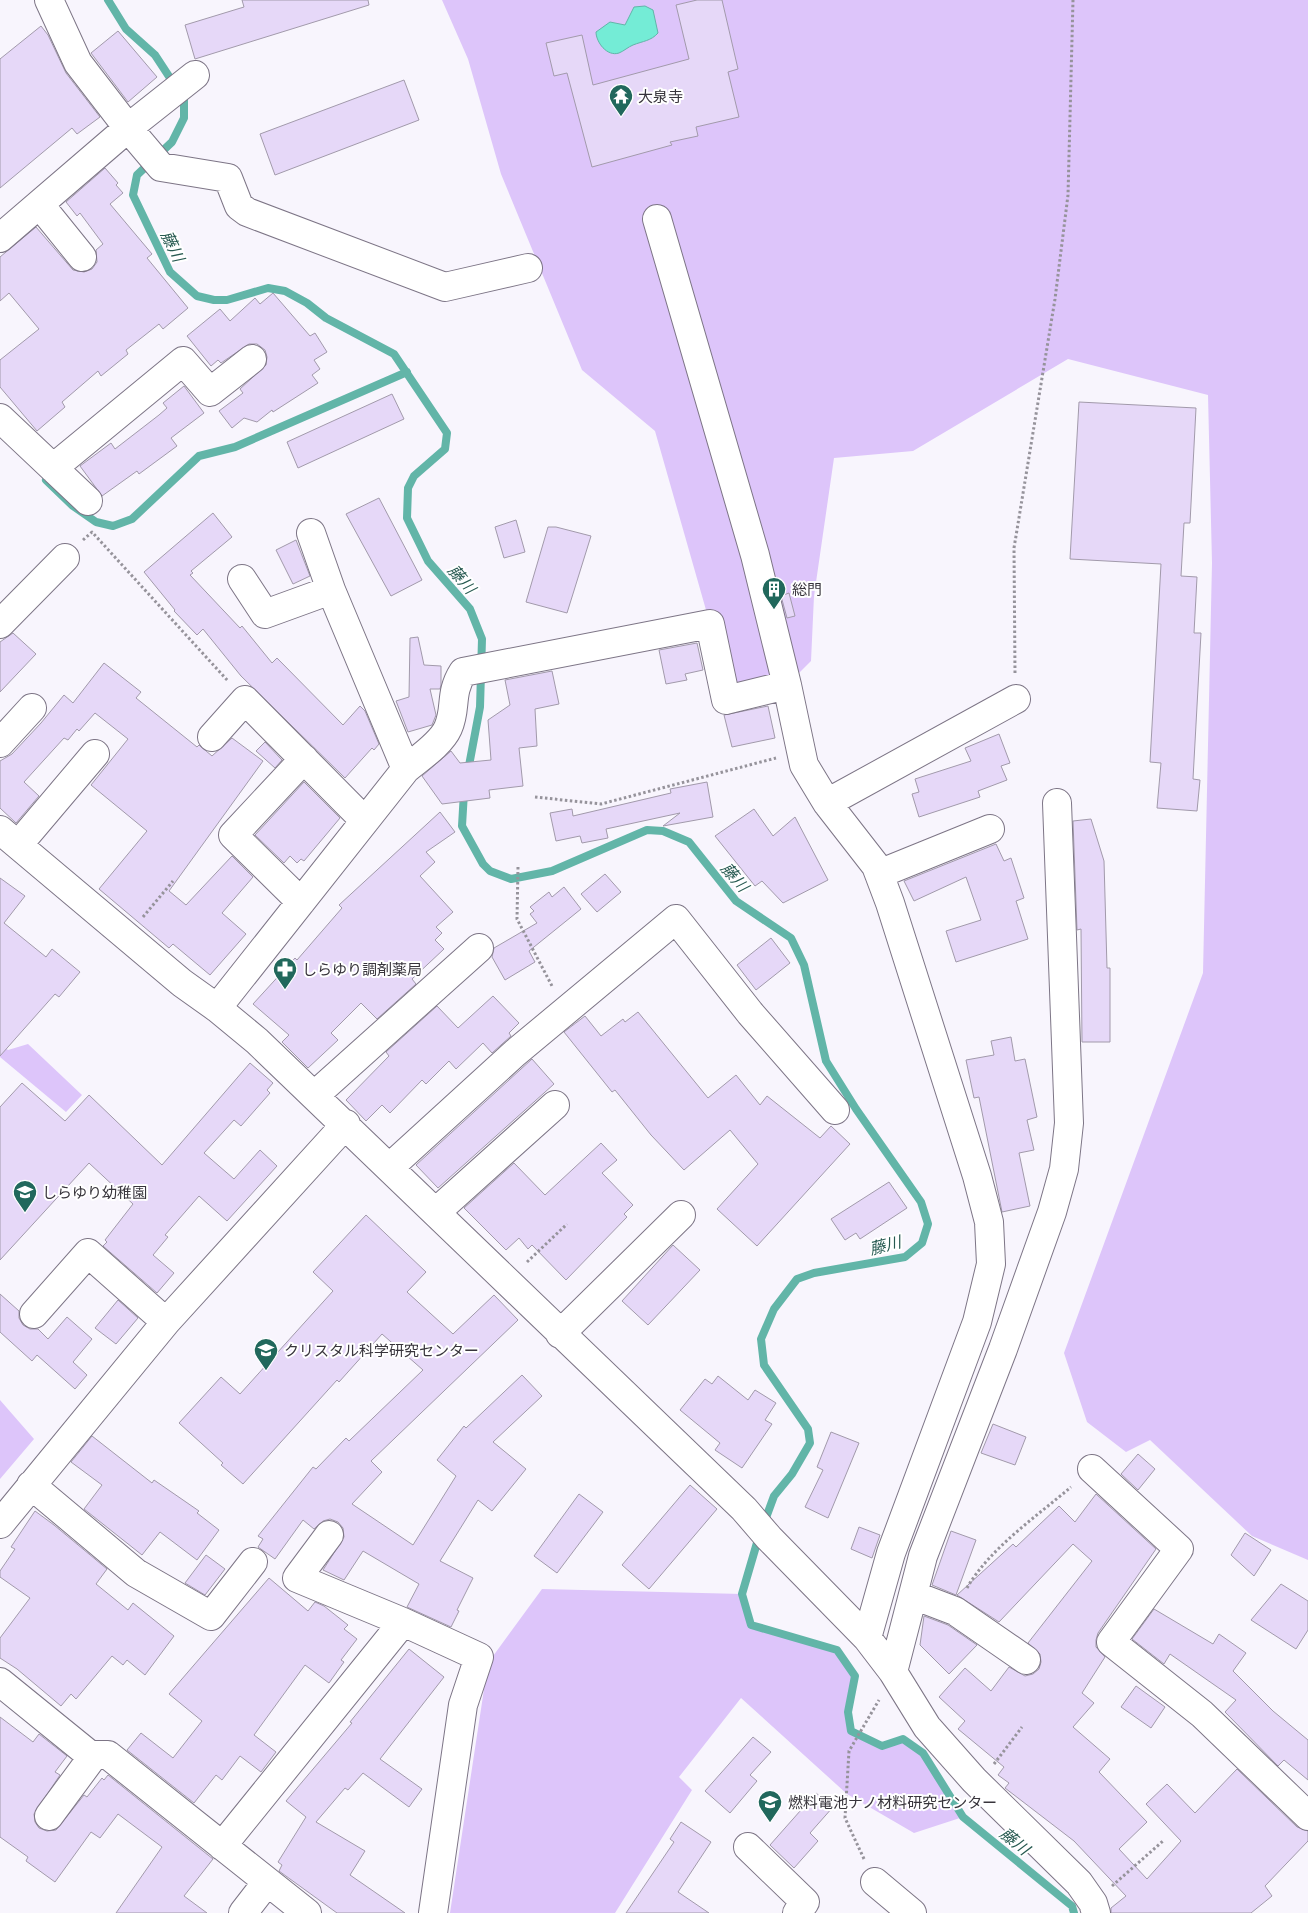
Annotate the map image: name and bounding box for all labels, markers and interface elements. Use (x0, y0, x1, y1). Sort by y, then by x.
temple icon: 大泉寺 (608, 83, 634, 117)
place label: 大泉寺 (638, 86, 683, 106)
water label: 藤川 (156, 227, 191, 267)
water label: 藤川 (443, 560, 482, 600)
building icon: 総門 (761, 576, 787, 610)
place label: 総門 (792, 579, 822, 599)
water label: 藤川 (716, 858, 755, 898)
pharmacy icon: しらゆり調剤薬局 (272, 956, 298, 990)
place label: しらゆり調剤薬局 (302, 959, 422, 979)
school or university icon: しらゆり幼稚園 (12, 1179, 38, 1213)
place label: しらゆり幼稚園 (42, 1182, 147, 1202)
water label: 藤川 (867, 1230, 905, 1260)
school or university icon: クリスタル科学研究センター (253, 1337, 279, 1371)
place label: クリスタル科学研究センター (284, 1340, 479, 1360)
school or university icon: 燃料電池ナノ材料研究センター (757, 1789, 783, 1823)
place label: 燃料電池ナノ材料研究センター (788, 1792, 997, 1812)
water label: 藤川 (996, 1822, 1036, 1861)

